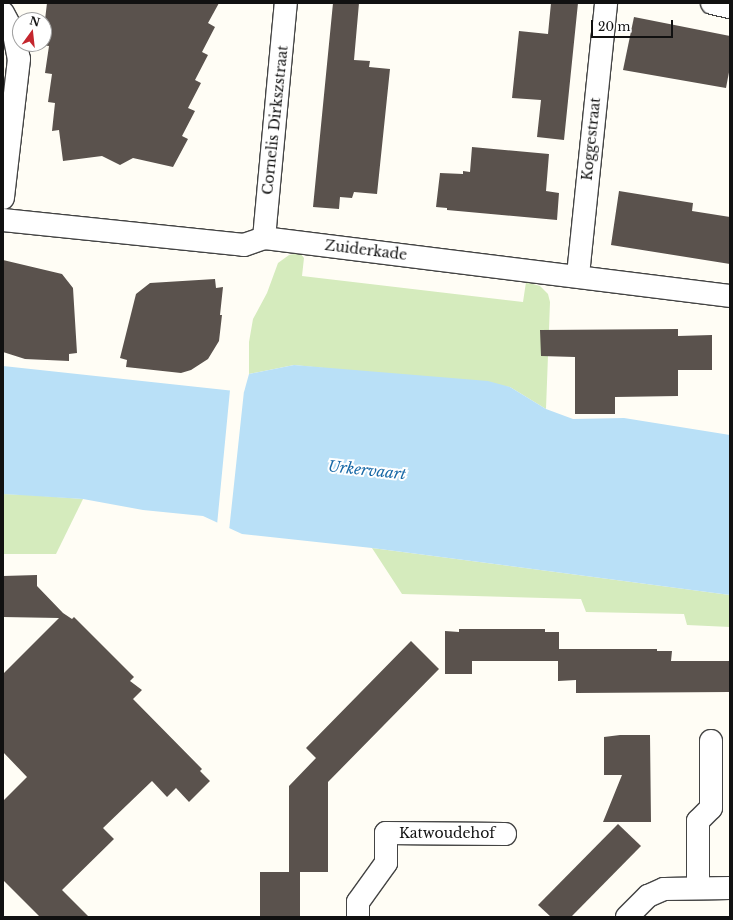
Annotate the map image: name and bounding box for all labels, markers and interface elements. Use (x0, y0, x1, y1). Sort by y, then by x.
north arrow (12, 12, 52, 52)
scale bar (593, 12, 675, 38)
text: N (28, 13, 42, 29)
text: 20 m (598, 19, 630, 34)
street label: Cornelis Dirkszstraat (259, 44, 291, 196)
street label: Koggestraat (578, 97, 604, 181)
street label: Zuiderkade (324, 237, 408, 263)
water label: Urkervaart (327, 457, 407, 483)
street label: Katwoudehof (399, 825, 495, 841)

